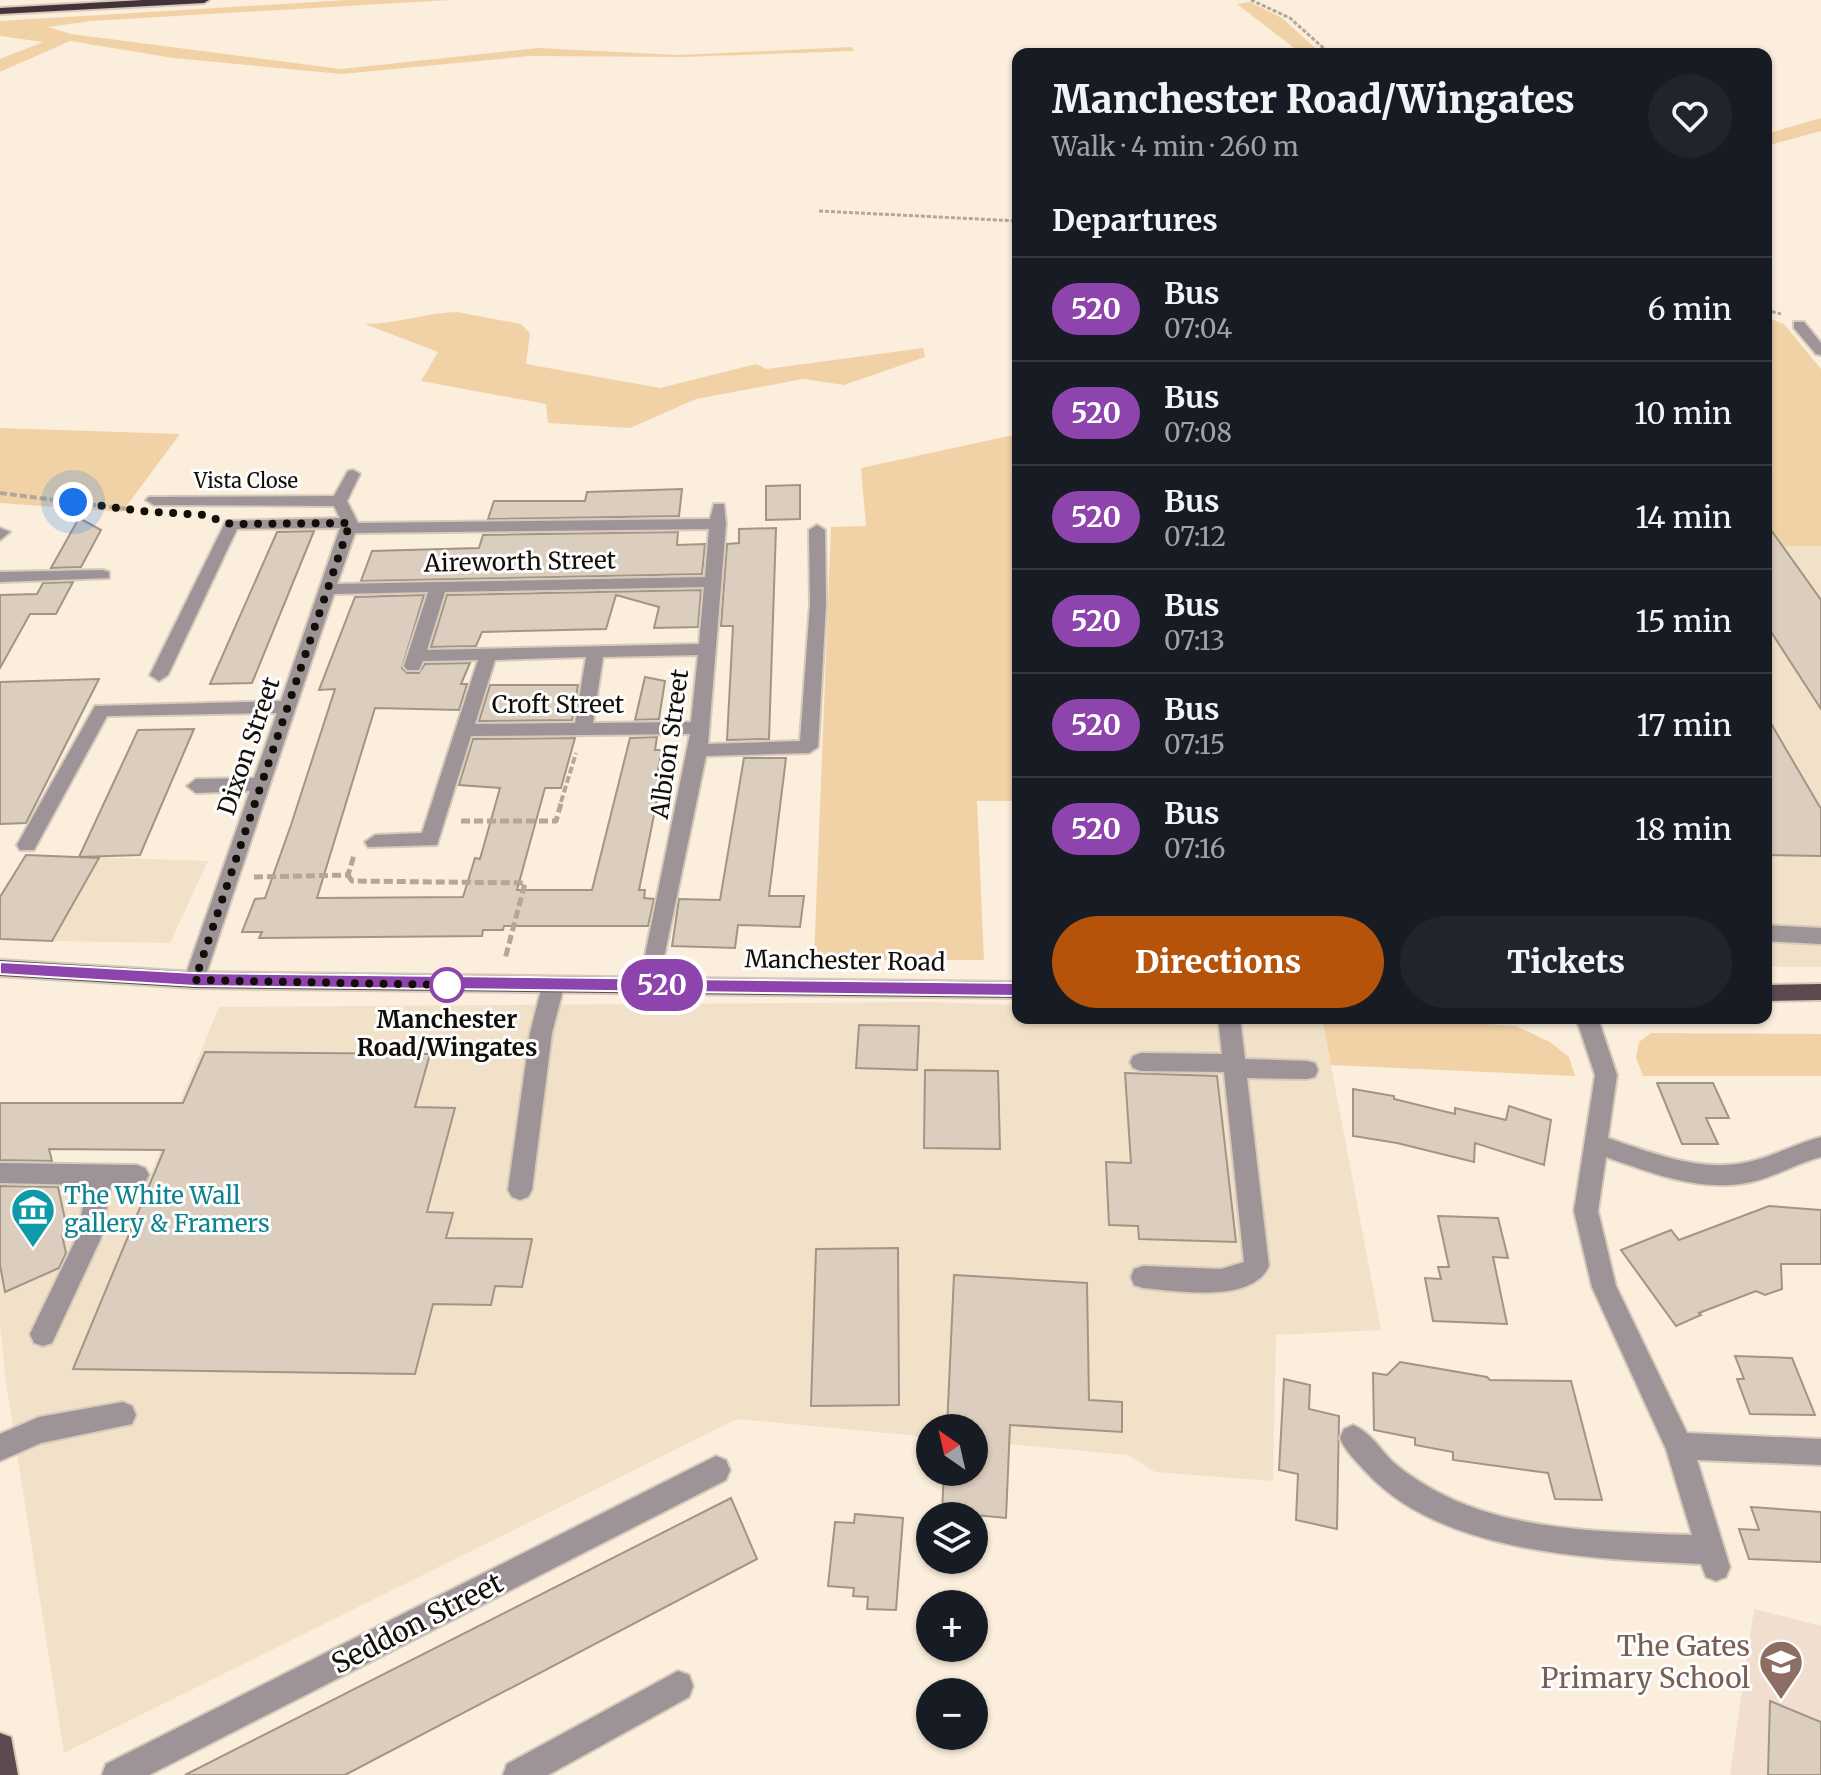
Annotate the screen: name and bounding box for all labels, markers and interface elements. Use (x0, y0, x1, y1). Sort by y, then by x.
button: heart (1648, 74, 1732, 158)
text: Manchester Road/Wingates (1052, 76, 1575, 123)
text: Walk · 4 min · 260 m (1052, 130, 1299, 163)
text: Departures (1052, 201, 1218, 239)
text: Bus (1164, 274, 1220, 312)
text: 6 min (1647, 290, 1732, 328)
text: 520 (1071, 291, 1121, 327)
text: 07:04 (1164, 312, 1232, 345)
text: Bus (1164, 378, 1220, 416)
text: 10 min (1634, 394, 1732, 432)
text: 520 (1071, 395, 1121, 431)
text: 07:08 (1164, 416, 1232, 449)
street label: Vista Close (193, 468, 298, 493)
your location (53, 482, 93, 522)
text: Bus (1164, 482, 1220, 520)
text: 14 min (1635, 498, 1732, 536)
text: 520 (1071, 499, 1121, 535)
text: 07:12 (1164, 520, 1226, 553)
street label: Aireworth Street (423, 544, 617, 579)
text: Bus (1164, 586, 1220, 624)
text: 15 min (1635, 602, 1732, 640)
text: 520 (1071, 603, 1121, 639)
text: 07:13 (1164, 624, 1225, 657)
street label: Albion Street (644, 667, 695, 822)
street label: Dixon Street (210, 672, 287, 819)
street label: Croft Street (492, 689, 625, 720)
text: Bus (1164, 690, 1220, 728)
text: 17 min (1637, 706, 1732, 744)
text: 520 (1071, 707, 1121, 743)
text: 07:15 (1164, 728, 1225, 761)
text: Bus (1164, 794, 1220, 832)
text: 18 min (1635, 810, 1732, 848)
text: 520 (1071, 811, 1121, 847)
text: 07:16 (1164, 832, 1226, 865)
button: Directions (1052, 916, 1384, 1008)
button: Tickets (1400, 916, 1732, 1008)
street label: Manchester Road (744, 943, 946, 978)
line badge: 520 (616, 959, 708, 1011)
text: 520 (637, 967, 687, 1003)
marker: Manchester Road/Wingates (430, 968, 464, 1002)
place label: Manchester Road/Wingates (357, 1004, 537, 1063)
place label: The White Wall gallery & Framers (64, 1180, 270, 1239)
museum icon: The White Wall gallery & Framers (9, 1186, 57, 1249)
north arrow (916, 1414, 988, 1486)
map controls (916, 1414, 988, 1750)
button: layers (916, 1502, 988, 1574)
street label: Seddon Street (325, 1564, 509, 1682)
button: + (916, 1590, 988, 1662)
place label: The Gates Primary School (1540, 1628, 1750, 1696)
school or university icon: The Gates Primary School (1757, 1638, 1805, 1701)
button: − (916, 1678, 988, 1750)

